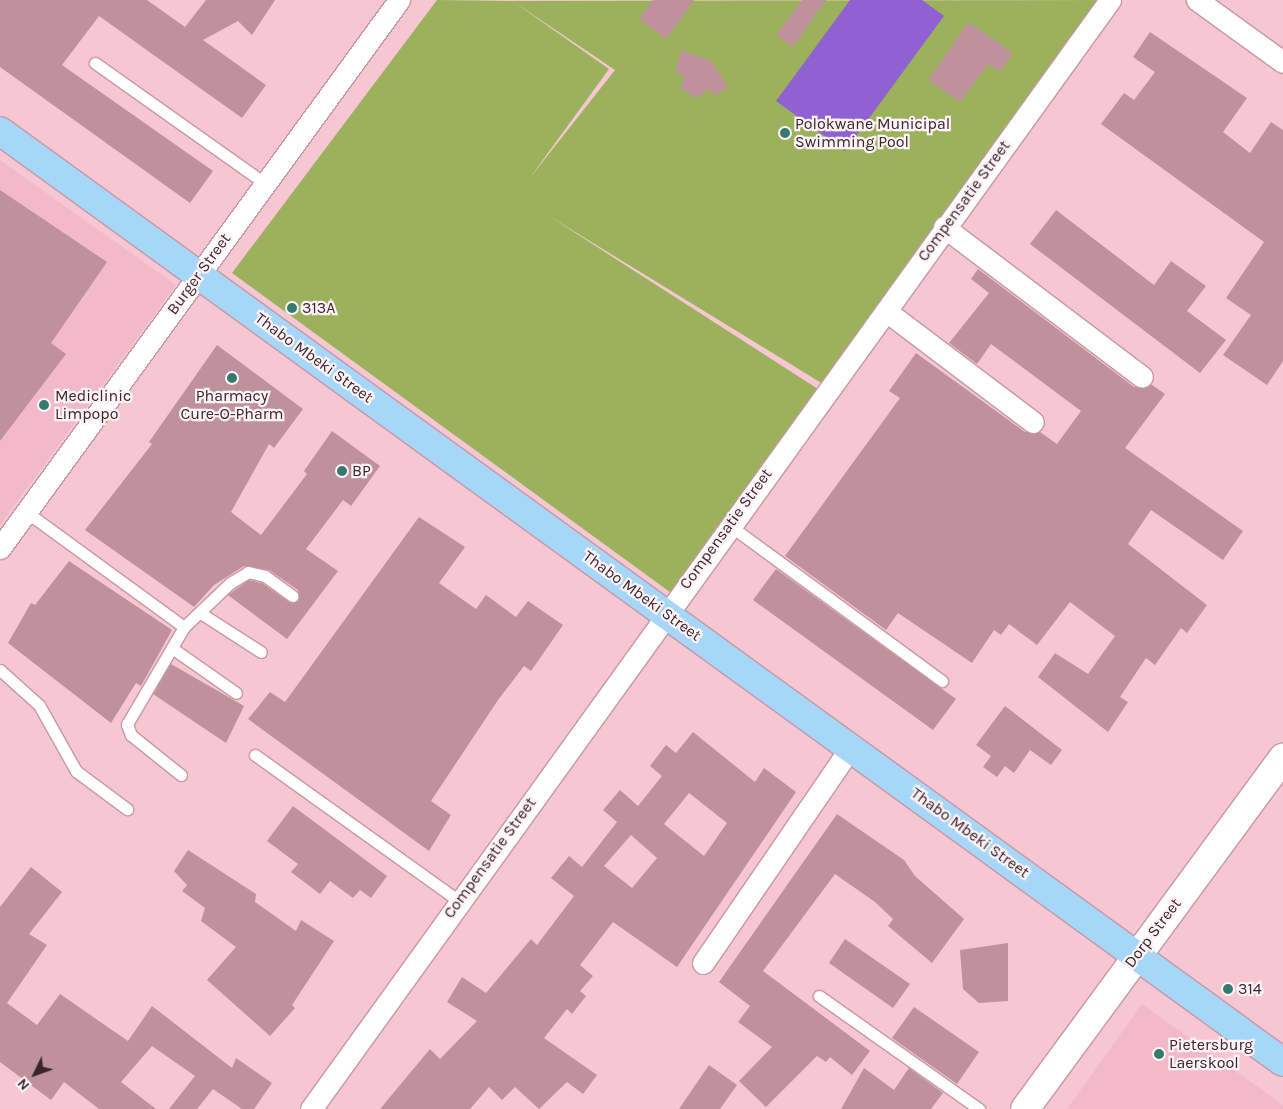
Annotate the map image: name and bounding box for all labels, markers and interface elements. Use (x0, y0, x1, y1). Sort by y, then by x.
place label: Polokwane Municipal Swimming Pool (795, 114, 950, 152)
marker: Polokwane Municipal Swimming Pool (779, 127, 791, 139)
street label: Compensatie Street (914, 137, 1014, 265)
street label: Burger Street (163, 230, 235, 318)
place label: 313A (302, 298, 335, 318)
marker: 313A (286, 302, 298, 314)
street label: Thabo Mbeki Street (251, 309, 377, 407)
marker: Pharmacy Cure-O-Pharm (226, 372, 238, 384)
place label: Mediclinic Limpopo (55, 386, 131, 424)
place label: Pharmacy Cure-O-Pharm (180, 386, 284, 424)
marker: Mediclinic Limpopo (37, 398, 51, 412)
place label: BP (352, 461, 371, 481)
marker: BP (336, 465, 348, 477)
street label: Compensatie Street (676, 465, 776, 593)
street label: Thabo Mbeki Street (579, 547, 705, 645)
street label: Thabo Mbeki Street (907, 784, 1033, 882)
street label: Compensatie Street (440, 794, 540, 922)
street label: Dorp Street (1121, 894, 1185, 972)
place label: 314 (1238, 979, 1262, 999)
marker: 314 (1222, 983, 1234, 995)
place label: Pietersburg Laerskool (1169, 1035, 1253, 1073)
marker: Pietersburg Laerskool (1153, 1048, 1165, 1060)
north arrow (10, 1049, 60, 1099)
text: N (14, 1075, 33, 1094)

